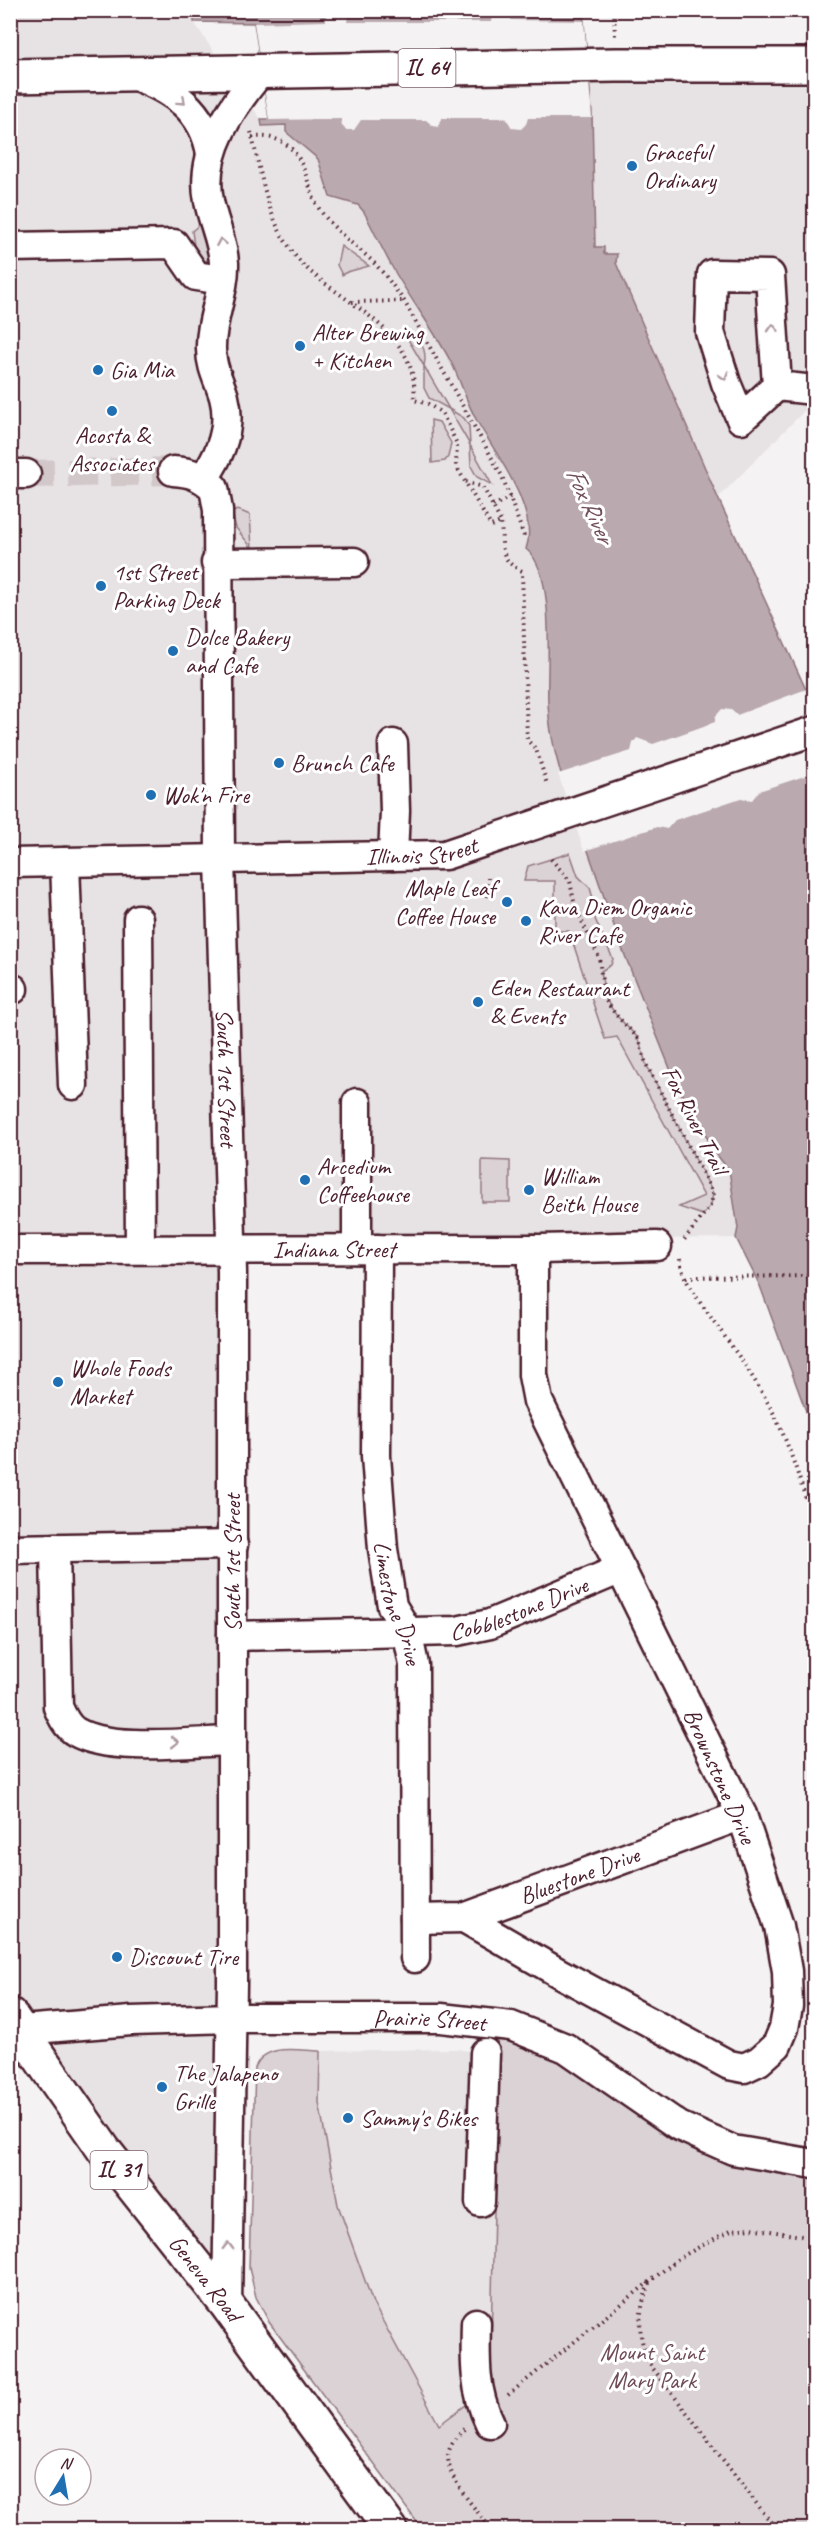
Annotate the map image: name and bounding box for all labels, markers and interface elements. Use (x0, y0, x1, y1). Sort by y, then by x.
road number: IL 64 (398, 49, 456, 87)
one-way arrow (176, 94, 186, 105)
place label: Graceful Ordinary (644, 137, 718, 195)
marker: Graceful Ordinary (625, 159, 639, 173)
one-way arrow (215, 238, 228, 248)
place label: Alter Brewing + Kitchen (312, 317, 425, 375)
one-way arrow (767, 323, 780, 332)
marker: Alter Brewing + Kitchen (293, 339, 307, 353)
place label: Gia Mia (110, 355, 176, 385)
marker: Gia Mia (91, 363, 105, 377)
one-way arrow (717, 370, 730, 381)
marker: Acosta & Associates (105, 404, 119, 418)
place label: Acosta & Associates (70, 420, 156, 478)
water label: Fox River (558, 462, 624, 552)
place label: 1st Street Parking Deck (113, 557, 222, 615)
marker: 1st Street Parking Deck (94, 579, 108, 593)
place label: Dolce Bakery and Cafe (185, 622, 291, 680)
marker: Dolce Bakery and Cafe (166, 644, 180, 658)
place label: Brunch Cafe (291, 748, 396, 778)
marker: Brunch Cafe (272, 756, 286, 770)
place label: Wok'n Fire (163, 780, 251, 810)
marker: Wok'n Fire (144, 788, 158, 802)
street label: Illinois Street (365, 830, 483, 871)
place label: Maple Leaf Coffee House (395, 873, 501, 931)
place label: Kava Diem Organic River Cafe (538, 892, 693, 950)
marker: Maple Leaf Coffee House (500, 895, 514, 909)
marker: Kava Diem Organic River Cafe (519, 914, 533, 928)
place label: Eden Restaurant & Events (490, 973, 631, 1031)
marker: Eden Restaurant & Events (471, 995, 485, 1009)
street label: South 1st Street (209, 1009, 243, 1150)
street label: Fox River Trail (655, 1061, 737, 1182)
place label: Arcedium Coffeehouse (317, 1151, 411, 1209)
place label: William Beith House (541, 1161, 639, 1219)
marker: Arcedium Coffeehouse (298, 1173, 312, 1187)
marker: William Beith House (522, 1183, 536, 1197)
street label: Indiana Street (273, 1234, 398, 1265)
place label: Whole Foods Market (70, 1353, 173, 1411)
marker: Whole Foods Market (51, 1375, 65, 1389)
street label: South 1st Street (217, 1492, 247, 1632)
street label: Limestone Drive (367, 1541, 429, 1669)
street label: Cobblestone Drive (450, 1569, 594, 1646)
street label: Brownstone Drive (677, 1704, 764, 1850)
one-way arrow (170, 1736, 179, 1748)
street label: Bluestone Drive (515, 1839, 645, 1911)
place label: Discount Tire (129, 1942, 240, 1972)
marker: Discount Tire (110, 1950, 124, 1964)
street label: Prairie Street (373, 2003, 490, 2038)
place label: The Jalapeno Grille (174, 2058, 280, 2116)
marker: The Jalapeno Grille (155, 2080, 169, 2094)
place label: Sammy's Bikes (360, 2103, 479, 2133)
marker: Sammy's Bikes (341, 2111, 355, 2125)
road number: IL 31 (90, 2151, 148, 2189)
street label: Geneva Road (162, 2229, 251, 2330)
one-way arrow (222, 2242, 234, 2251)
park label: Mount Saint Mary Park (600, 2337, 706, 2395)
north arrow (33, 2447, 93, 2507)
text: N (59, 2452, 75, 2475)

